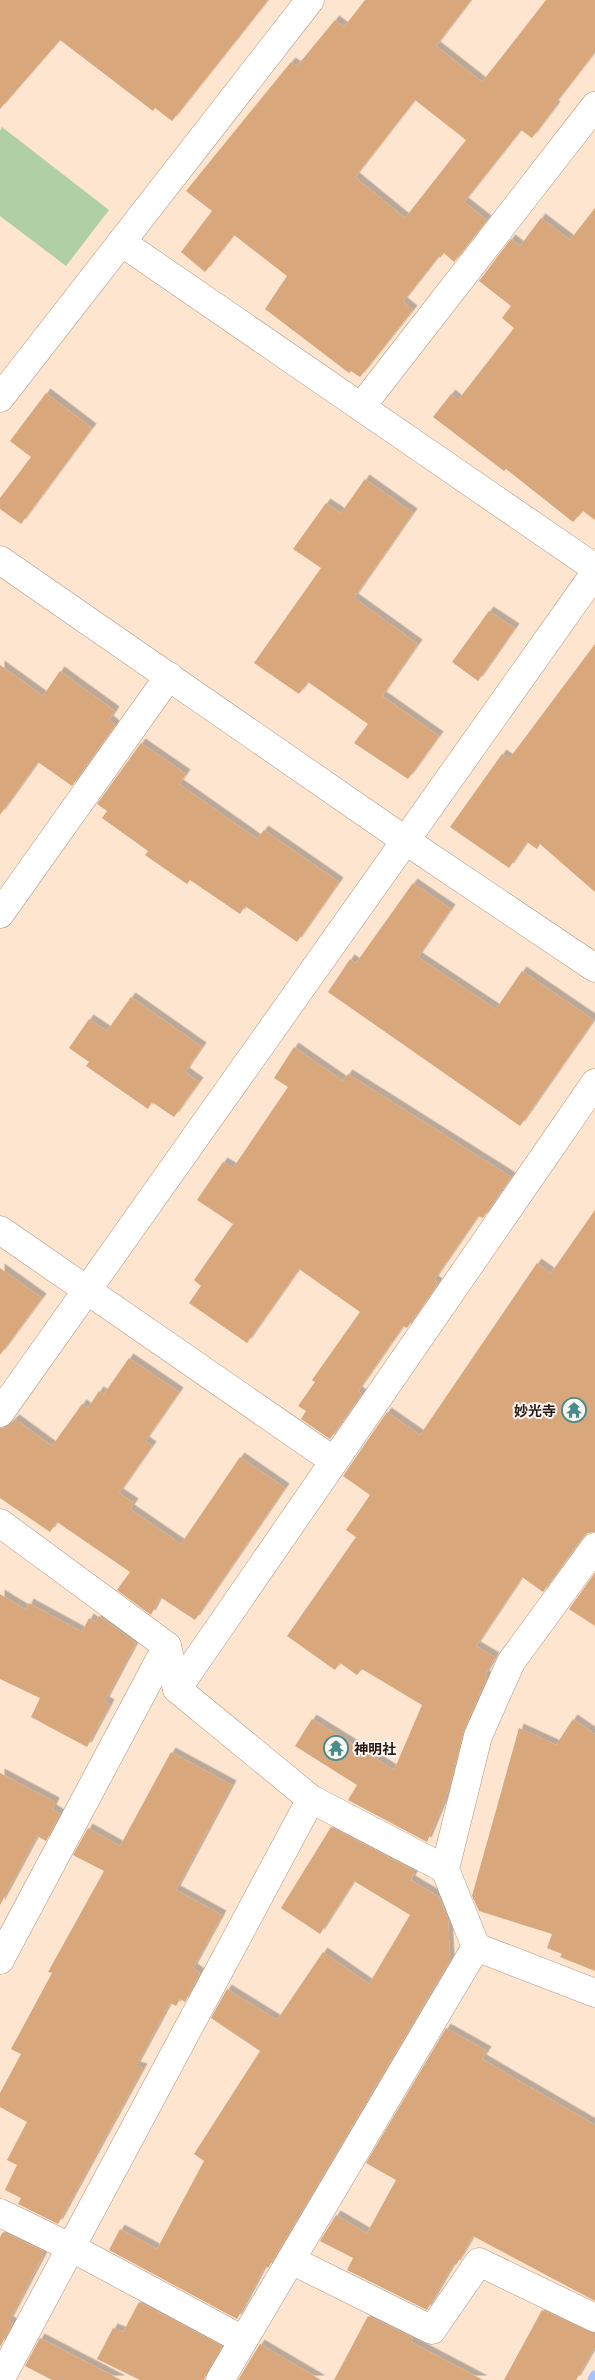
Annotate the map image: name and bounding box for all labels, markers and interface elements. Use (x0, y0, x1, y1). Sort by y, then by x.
temple icon: 妙光寺 (561, 1397, 587, 1423)
place label: 妙光寺 (514, 1402, 556, 1419)
temple icon: 神明社 (323, 1735, 349, 1761)
place label: 神明社 (354, 1740, 396, 1757)

